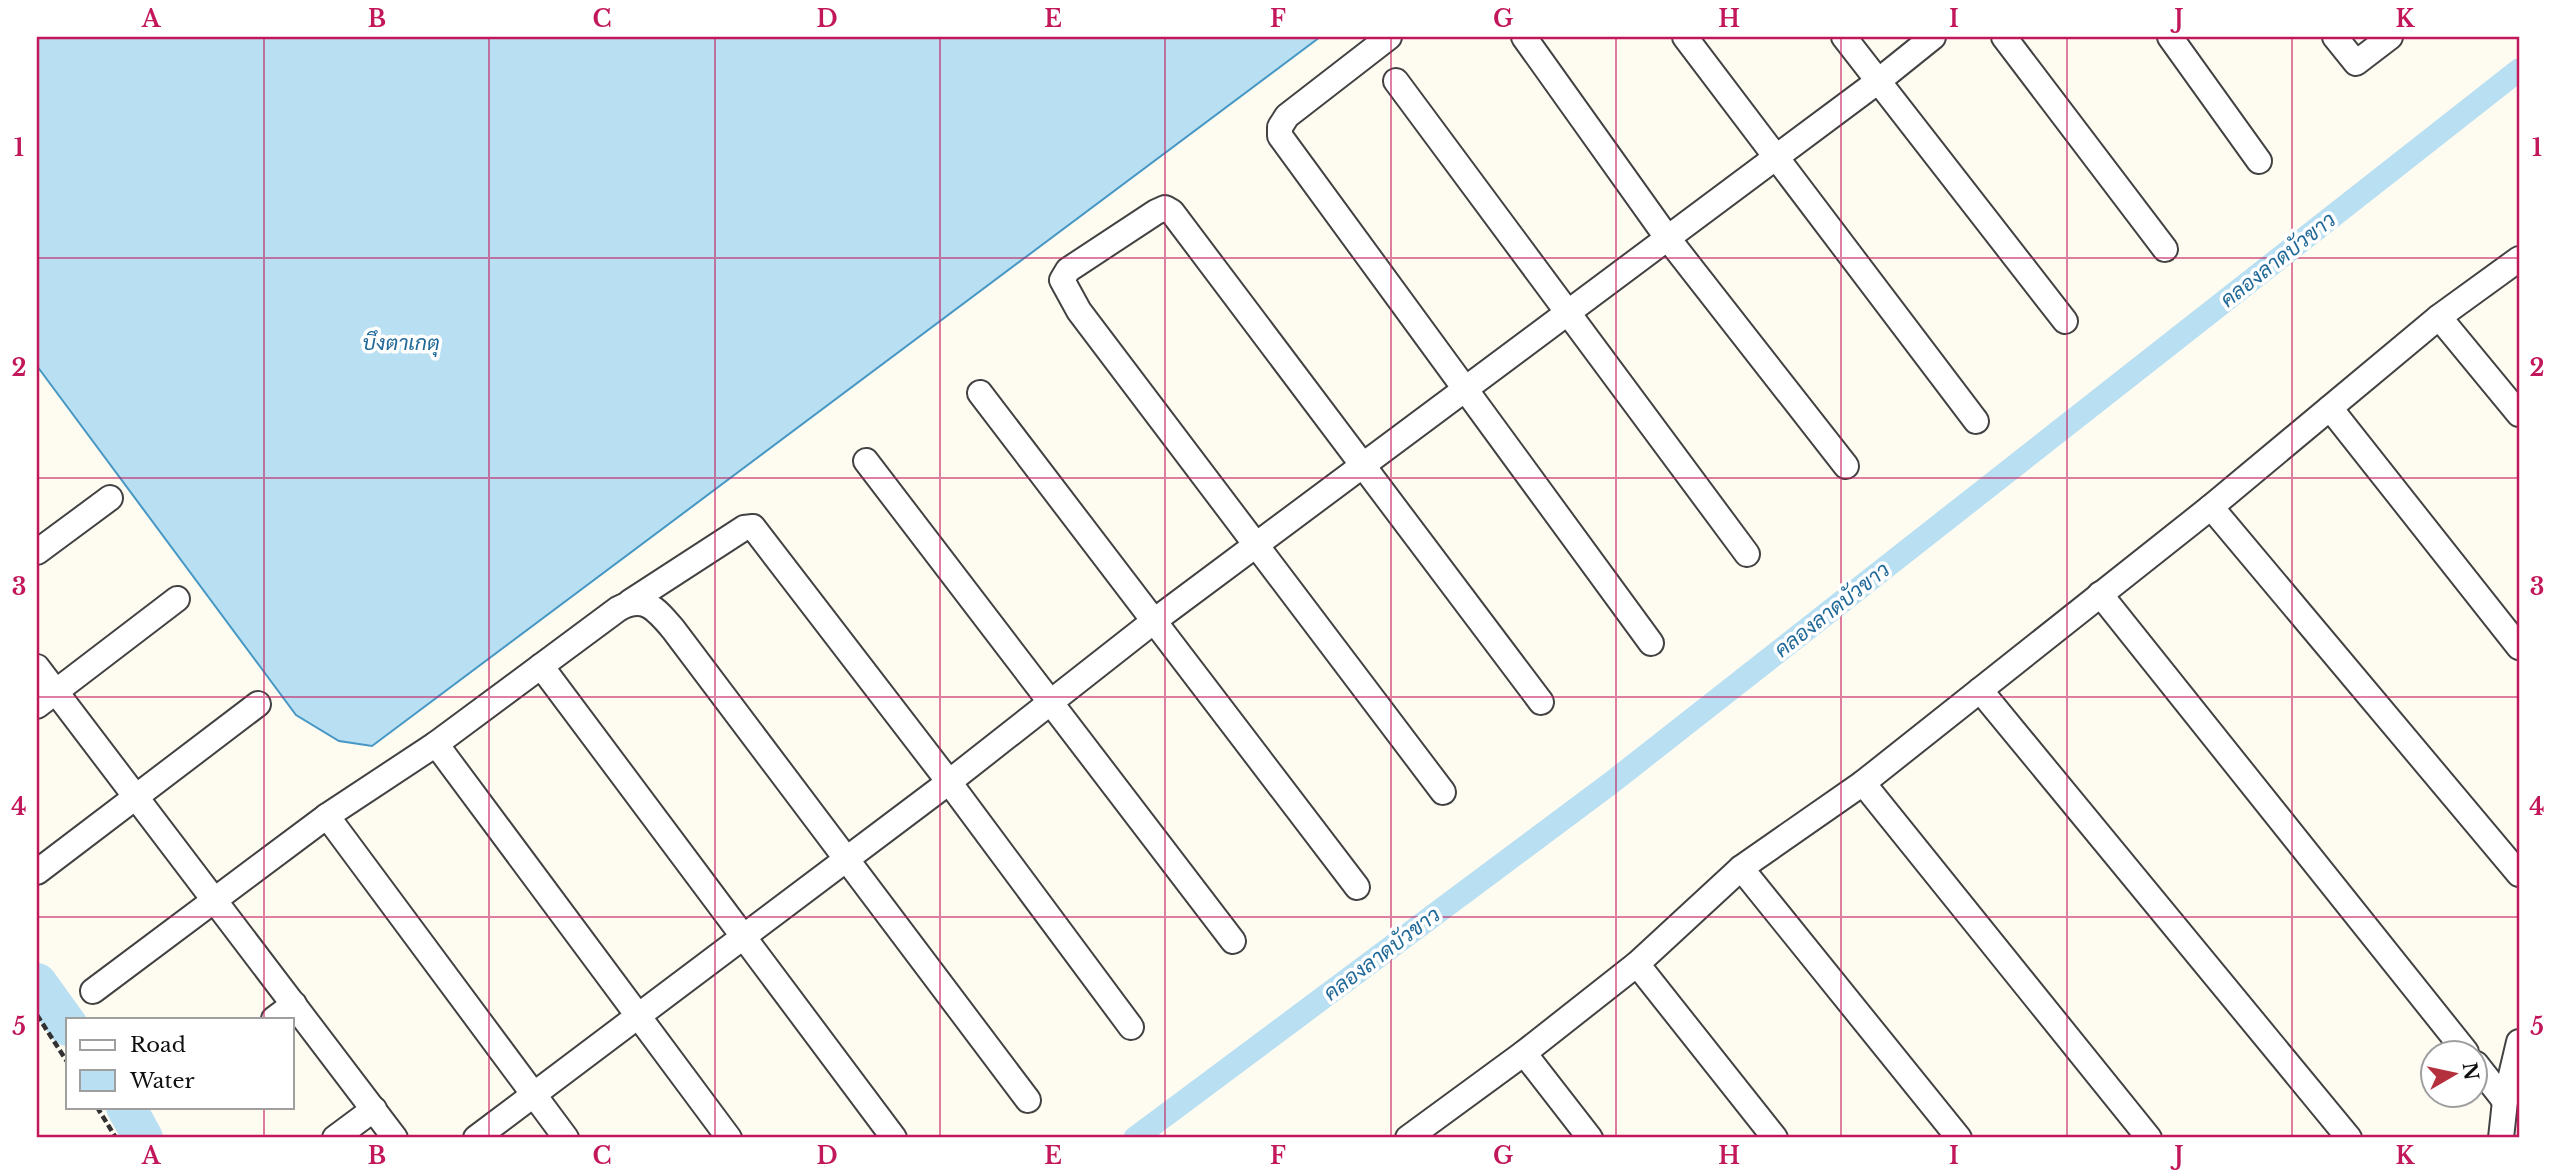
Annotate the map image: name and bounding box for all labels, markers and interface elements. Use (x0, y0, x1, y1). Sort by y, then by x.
text: A (141, 5, 162, 33)
text: B (368, 5, 386, 33)
text: C (593, 5, 611, 33)
text: D (816, 5, 838, 33)
text: E (1044, 5, 1062, 33)
text: F (1270, 5, 1286, 33)
text: G (1493, 5, 1513, 33)
text: H (1718, 5, 1740, 33)
text: I (1949, 5, 1959, 33)
text: J (2170, 5, 2184, 33)
text: K (2396, 5, 2416, 33)
text: 1 (14, 134, 24, 162)
text: 1 (2532, 134, 2542, 162)
water label: คลองลาดบัวขาว (2215, 207, 2341, 313)
water label: บึงตาเกตุ (362, 330, 440, 357)
text: 2 (12, 354, 26, 382)
text: 2 (2530, 354, 2544, 382)
water label: คลองลาดบัวขาว (1769, 557, 1895, 663)
text: 3 (12, 573, 26, 601)
text: 3 (2530, 573, 2544, 601)
text: 4 (11, 793, 27, 821)
text: 4 (2529, 793, 2545, 821)
water label: คลองลาดบัวขาว (1319, 902, 1445, 1006)
text: 5 (12, 1013, 26, 1041)
text: 5 (2530, 1013, 2544, 1041)
legend (66, 1018, 294, 1108)
text: Road (130, 1032, 186, 1058)
north arrow (2420, 1038, 2490, 1108)
text: N (2458, 1061, 2483, 1082)
text: Water (129, 1068, 194, 1094)
text: A (141, 1142, 162, 1170)
text: B (368, 1142, 386, 1170)
text: C (593, 1142, 611, 1170)
text: D (816, 1142, 838, 1170)
text: E (1044, 1142, 1062, 1170)
text: F (1270, 1142, 1286, 1170)
text: G (1493, 1142, 1513, 1170)
text: H (1718, 1142, 1740, 1170)
text: I (1949, 1142, 1959, 1170)
text: J (2170, 1142, 2184, 1170)
text: K (2396, 1142, 2416, 1170)

